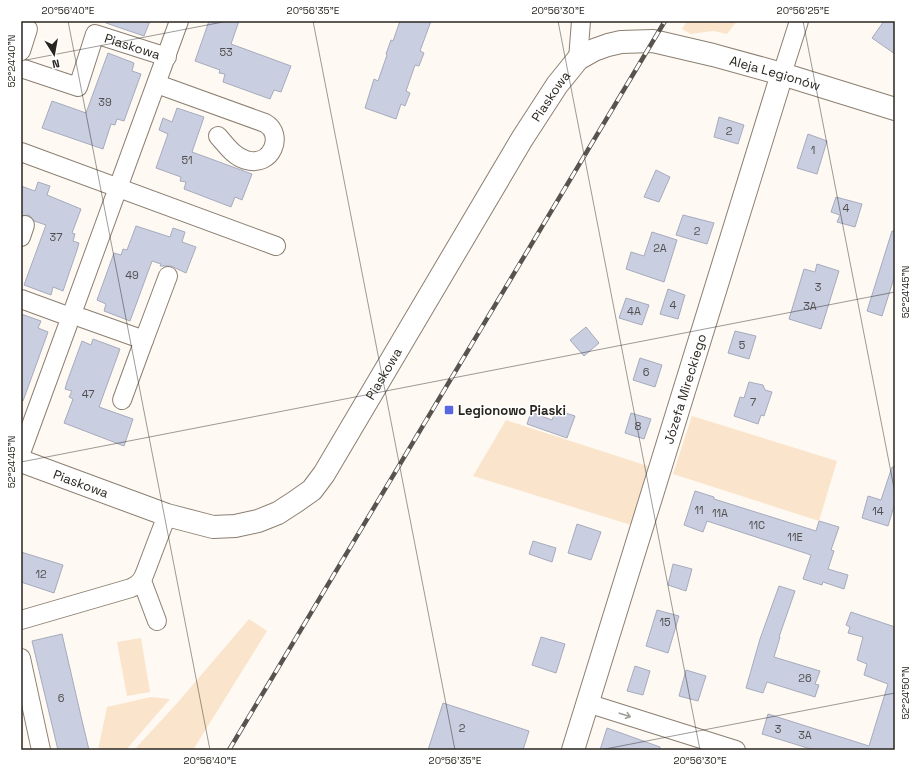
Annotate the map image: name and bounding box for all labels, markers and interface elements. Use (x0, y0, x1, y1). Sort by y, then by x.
text: 20°56'40"E (42, 4, 95, 17)
text: 20°56'35"E (287, 4, 340, 17)
text: 20°56'30"E (531, 4, 585, 17)
text: 20°56'25"E (777, 4, 830, 17)
street label: Piaskowa (102, 29, 163, 63)
text: 52°24'40"N (5, 34, 18, 88)
north arrow (34, 34, 74, 74)
house number: 53 (219, 45, 233, 59)
street label: Aleja Legionów (728, 51, 823, 94)
text: N (51, 56, 61, 71)
street label: Piaskowa (527, 67, 574, 125)
house number: 39 (98, 95, 112, 109)
house number: 2 (726, 124, 733, 138)
house number: 1 (811, 143, 815, 157)
house number: 51 (181, 153, 193, 167)
house number: 4 (843, 201, 850, 215)
house number: 2 (694, 224, 701, 238)
house number: 37 (50, 230, 62, 244)
house number: 2A (653, 241, 667, 255)
text: 52°24'45"N (899, 266, 912, 318)
house number: 49 (125, 268, 139, 282)
house number: 3 (815, 280, 822, 294)
house number: 4 (670, 298, 677, 312)
house number: 3A (803, 299, 817, 313)
house number: 4A (627, 304, 641, 318)
street label: Józefa Mireckiego (660, 332, 710, 446)
house number: 5 (739, 338, 746, 352)
street label: Piaskowa (361, 344, 406, 403)
house number: 6 (643, 365, 650, 379)
house number: 47 (82, 387, 94, 401)
house number: 7 (750, 395, 756, 409)
place label: Legionowo Piaski (458, 402, 566, 419)
marker: Legionowo Piaski (443, 404, 455, 416)
house number: 8 (635, 419, 642, 433)
text: 52°24'45"N (5, 436, 18, 488)
street label: Piaskowa (51, 465, 112, 501)
house number: 11 (694, 503, 704, 517)
house number: 14 (872, 504, 884, 518)
house number: 11A (712, 506, 728, 520)
house number: 11C (749, 518, 765, 532)
house number: 11E (787, 530, 803, 544)
house number: 12 (35, 567, 47, 581)
house number: 15 (659, 615, 671, 629)
text: 52°24'50"N (899, 666, 912, 720)
house number: 26 (798, 671, 812, 685)
house number: 6 (58, 691, 65, 705)
one-way arrow (618, 711, 630, 719)
house number: 2 (459, 721, 466, 735)
house number: 3 (775, 722, 782, 736)
house number: 3A (798, 728, 812, 742)
text: 20°56'40"E (184, 754, 237, 767)
text: 20°56'35"E (429, 754, 482, 767)
text: 20°56'30"E (673, 754, 727, 767)

